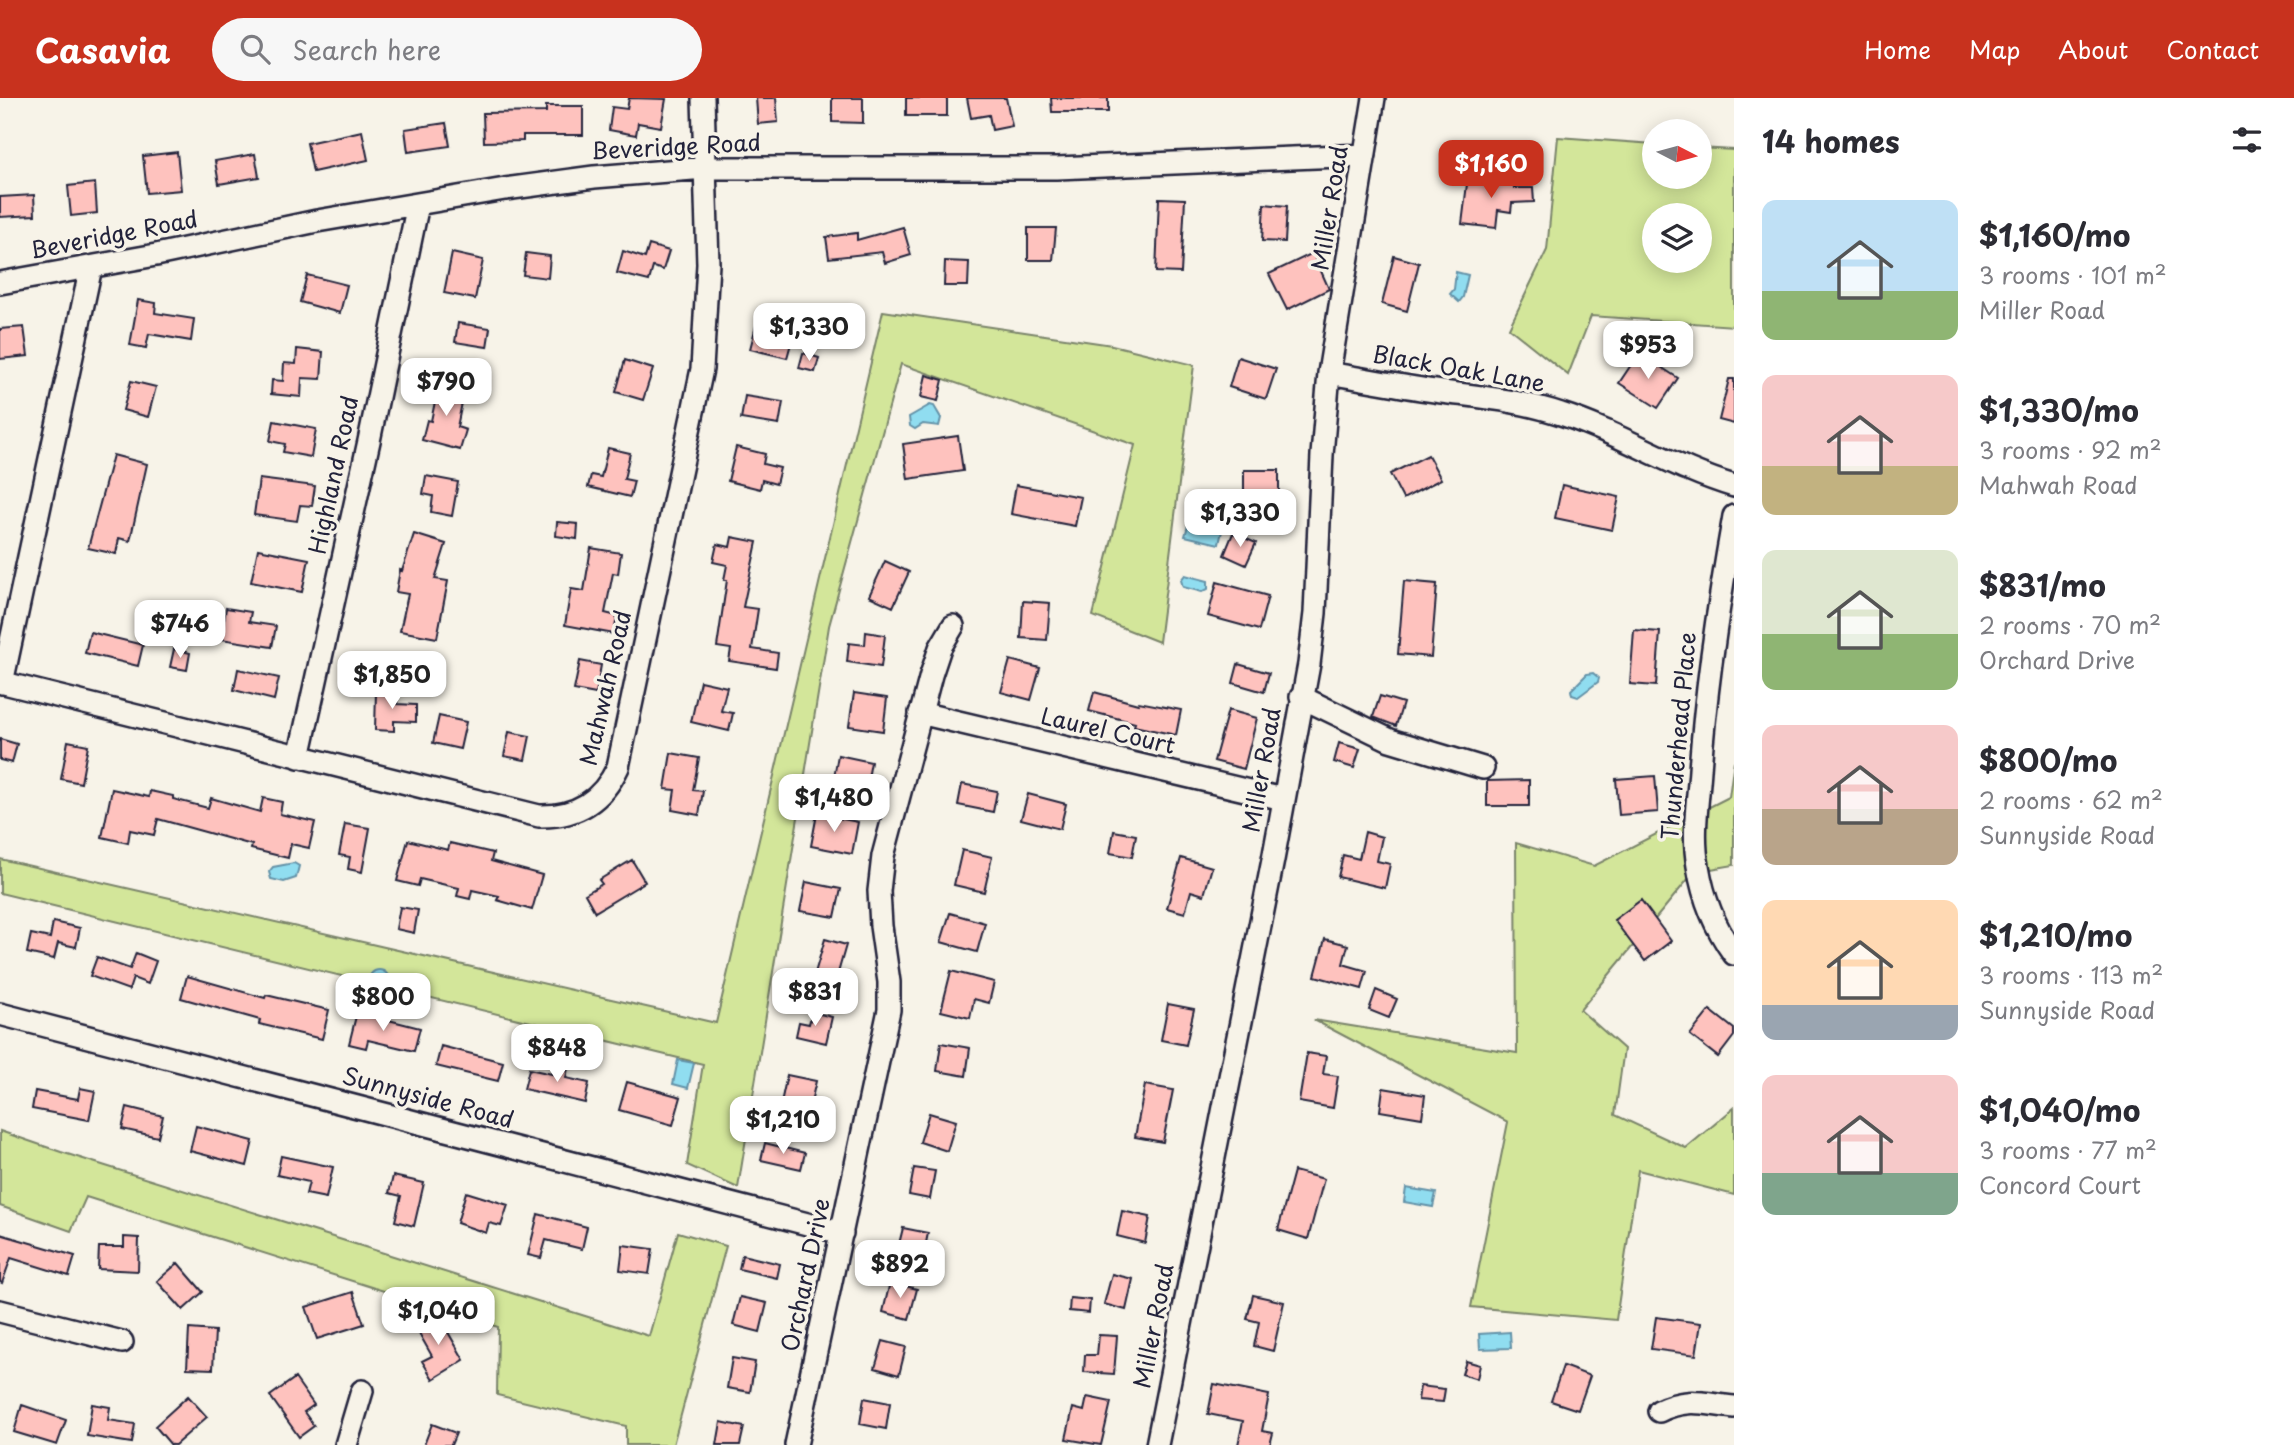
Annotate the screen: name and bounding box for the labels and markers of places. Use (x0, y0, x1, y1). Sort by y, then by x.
pin: $1,160 (1434, 140, 1548, 200)
pin: $1,330 (752, 303, 866, 363)
pin: $953 (1607, 322, 1689, 381)
pin: $790 (405, 358, 487, 418)
pin: $1,330 (1183, 490, 1297, 549)
pin: $746 (139, 601, 221, 660)
pin: $1,850 (335, 652, 449, 711)
pin: $1,480 (777, 774, 891, 834)
pin: $831 (774, 968, 856, 1028)
pin: $800 (342, 974, 424, 1033)
pin: $848 (516, 1024, 598, 1084)
pin: $1,210 (726, 1096, 840, 1156)
pin: $892 (859, 1240, 941, 1300)
pin: $1,040 (381, 1288, 495, 1347)

